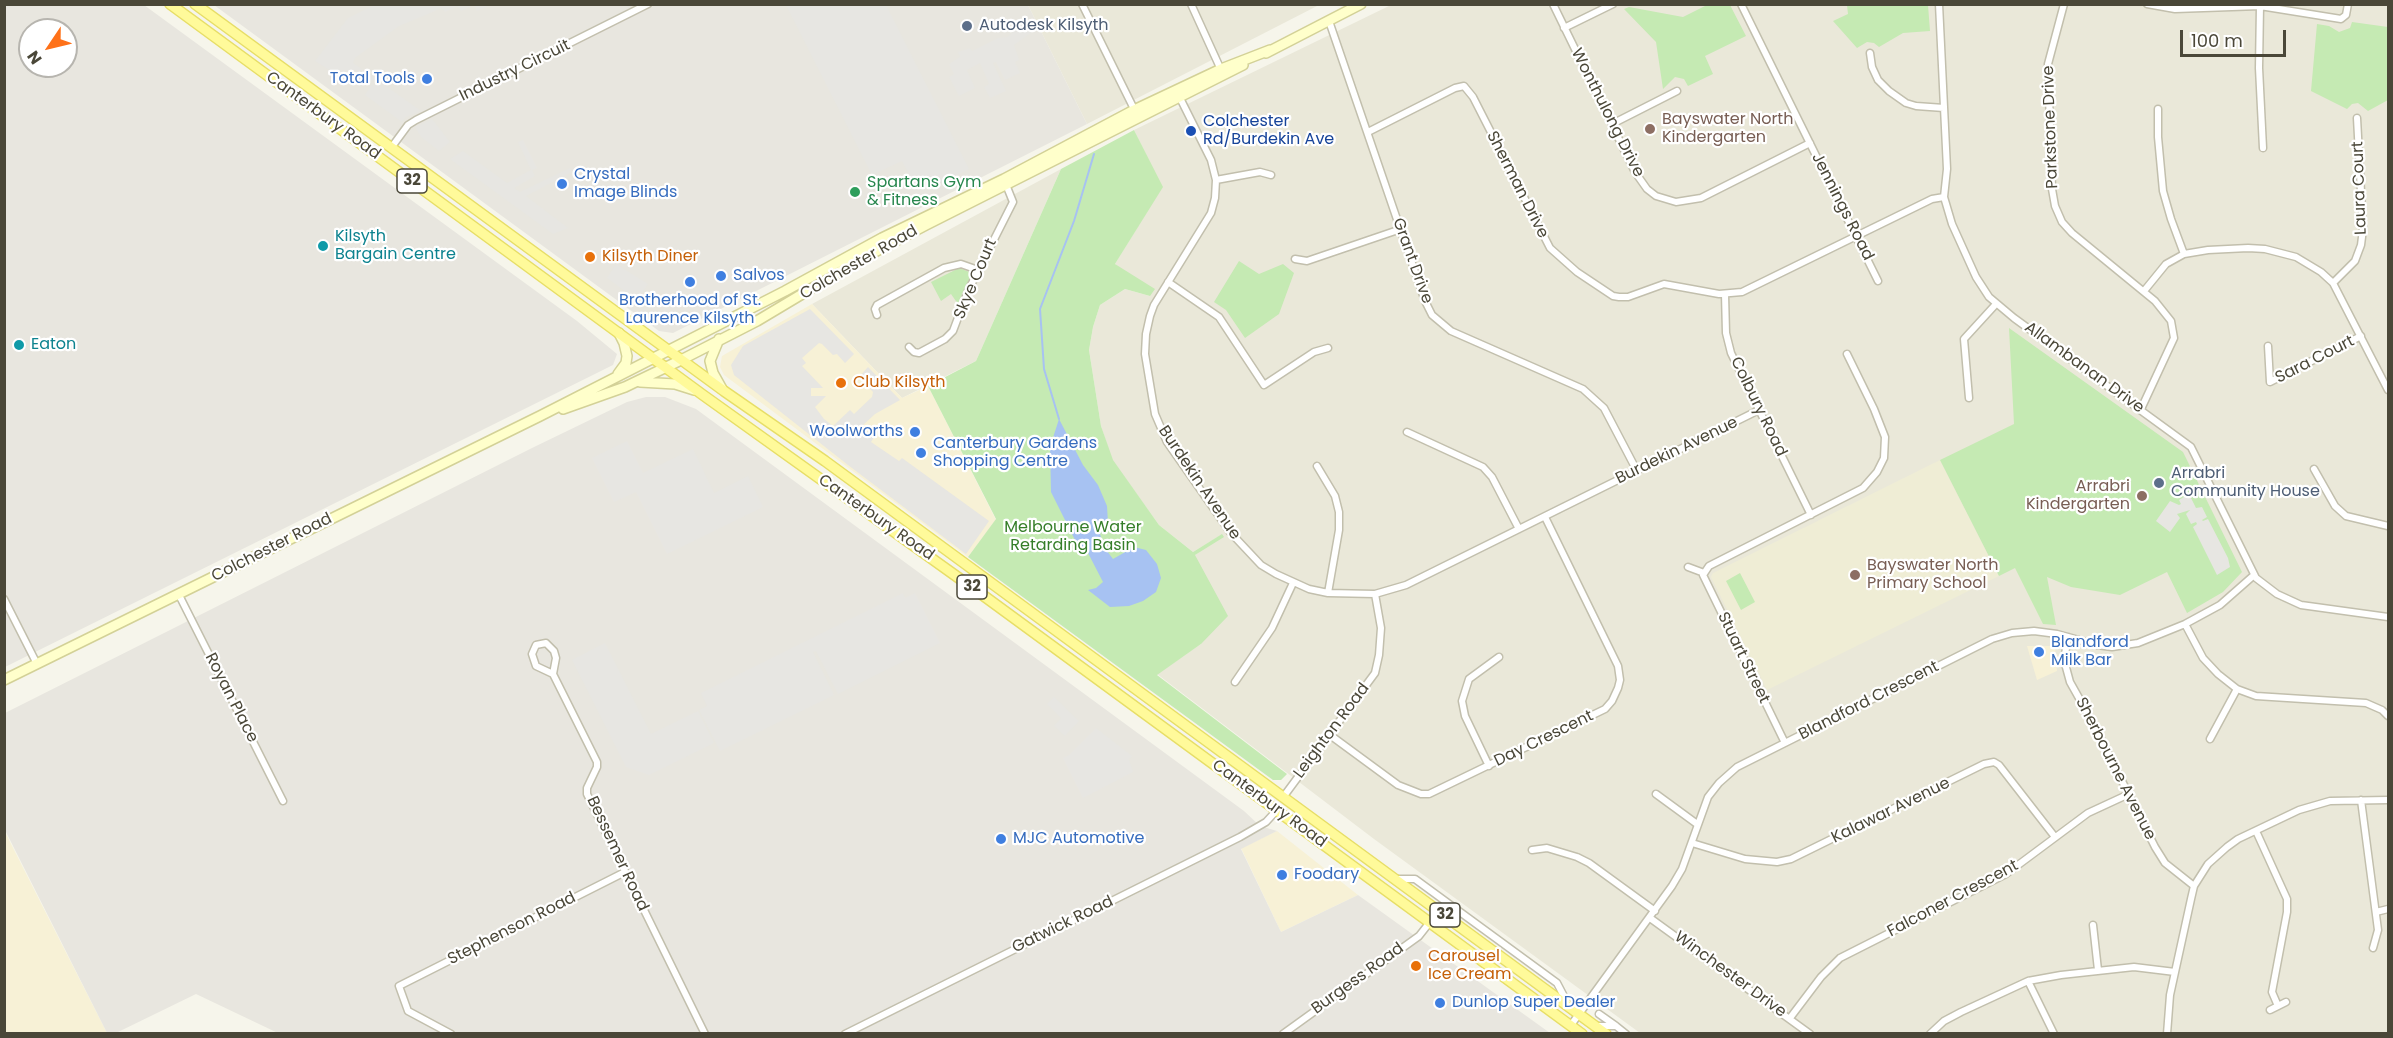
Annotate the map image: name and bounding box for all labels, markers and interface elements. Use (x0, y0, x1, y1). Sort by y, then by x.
place label: Autodesk Kilsyth (979, 16, 1109, 36)
north arrow (18, 18, 78, 78)
scale bar (2183, 18, 2290, 56)
marker: Autodesk Kilsyth (960, 19, 974, 33)
text: 100 m (2191, 28, 2243, 53)
street label: Industry Circuit (457, 36, 573, 106)
street label: Wonthulong Drive (1566, 45, 1648, 181)
text: N (22, 46, 47, 69)
street label: Parkstone Drive (2039, 65, 2063, 189)
street label: Canterbury Road (262, 68, 384, 164)
place label: Total Tools (330, 69, 415, 89)
marker: Total Tools (420, 72, 434, 86)
place label: Bayswater North Kindergarten (1662, 110, 1793, 148)
place label: Colchester Rd/Burdekin Ave (1203, 112, 1334, 150)
marker: Bayswater North Kindergarten (1643, 122, 1657, 136)
marker: Colchester Rd/Burdekin Ave (1184, 124, 1198, 138)
street label: Sherman Drive (1482, 128, 1552, 242)
street label: Laura Court (2349, 141, 2371, 235)
street label: Jennings Road (1807, 150, 1877, 264)
place label: Crystal Image Blinds (574, 165, 677, 203)
road number: 32 (397, 169, 427, 193)
place label: Spartans Gym & Fitness (867, 173, 981, 211)
marker: Crystal Image Blinds (555, 177, 569, 191)
marker: Spartans Gym & Fitness (848, 185, 862, 199)
street label: Grant Drive (1388, 216, 1436, 306)
street label: Colchester Road (797, 222, 921, 304)
place label: Kilsyth Bargain Centre (335, 227, 456, 265)
street label: Skye Court (950, 236, 1002, 322)
marker: Kilsyth Bargain Centre (316, 239, 330, 253)
place label: Kilsyth Diner (602, 247, 699, 267)
marker: Kilsyth Diner (583, 250, 597, 264)
place label: Salvos (733, 266, 785, 286)
marker: Salvos (714, 269, 728, 283)
marker: Brotherhood of St. Laurence Kilsyth (683, 275, 697, 289)
place label: Brotherhood of St. Laurence Kilsyth (619, 291, 761, 329)
street label: Allambanan Drive (2020, 318, 2148, 418)
street label: Sara Court (2272, 332, 2358, 388)
place label: Eaton (31, 335, 76, 355)
marker: Eaton (12, 338, 26, 352)
street label: Colbury Road (1726, 354, 1790, 460)
place label: Club Kilsyth (853, 373, 945, 393)
marker: Club Kilsyth (834, 376, 848, 390)
street label: Burdekin Avenue (1613, 413, 1741, 489)
place label: Woolworths (809, 422, 903, 442)
street label: Burdekin Avenue (1154, 422, 1244, 544)
marker: Woolworths (908, 425, 922, 439)
place label: Canterbury Gardens Shopping Centre (933, 434, 1097, 472)
marker: Canterbury Gardens Shopping Centre (914, 446, 928, 460)
place label: Arrabri Community House (2171, 464, 2320, 502)
street label: Canterbury Road (814, 471, 938, 565)
marker: Arrabri Community House (2152, 476, 2166, 490)
place label: Arrabri Kindergarten (2026, 477, 2130, 515)
marker: Arrabri Kindergarten (2135, 489, 2149, 503)
street label: Colchester Road (209, 509, 335, 587)
park label: Melbourne Water Retarding Basin (1004, 518, 1142, 556)
place label: Bayswater North Primary School (1867, 556, 1998, 594)
marker: Bayswater North Primary School (1848, 568, 1862, 582)
road number: 32 (957, 575, 987, 599)
street label: Stuart Street (1713, 609, 1773, 707)
place label: Blandford Milk Bar (2051, 633, 2129, 671)
marker: Blandford Milk Bar (2032, 645, 2046, 659)
street label: Royan Place (200, 650, 262, 746)
street label: Blandford Crescent (1796, 657, 1942, 745)
street label: Leighton Road (1290, 680, 1374, 782)
street label: Sherbourne Avenue (2071, 695, 2159, 843)
street label: Day Crescent (1491, 707, 1597, 771)
street label: Canterbury Road (1208, 756, 1330, 852)
street label: Kalawar Avenue (1829, 774, 1953, 848)
street label: Bessemer Road (582, 793, 652, 915)
place label: MJC Automotive (1013, 829, 1144, 849)
marker: MJC Automotive (994, 832, 1008, 846)
street label: Falconer Crescent (1884, 856, 2022, 942)
place label: Foodary (1294, 865, 1359, 885)
marker: Foodary (1275, 868, 1289, 882)
street label: Stephenson Road (445, 888, 579, 970)
street label: Gatwick Road (1009, 892, 1117, 958)
road number: 32 (1430, 903, 1460, 927)
street label: Winchester Drive (1670, 928, 1790, 1022)
street label: Burgess Road (1308, 939, 1408, 1019)
place label: Carousel Ice Cream (1428, 947, 1511, 985)
marker: Carousel Ice Cream (1409, 959, 1423, 973)
place label: Dunlop Super Dealer (1452, 993, 1616, 1013)
marker: Dunlop Super Dealer (1433, 996, 1447, 1010)

